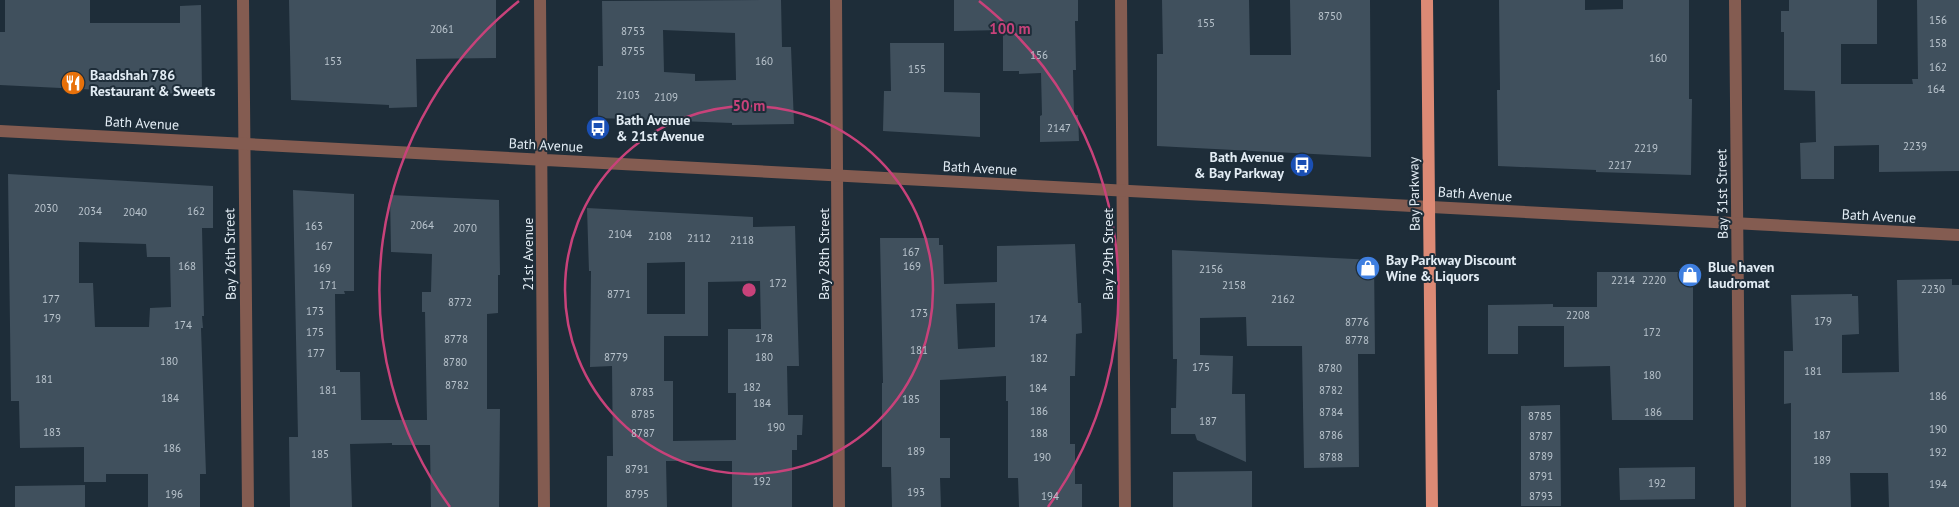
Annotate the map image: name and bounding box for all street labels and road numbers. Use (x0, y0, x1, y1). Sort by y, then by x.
street label: Bath Avenue (104, 112, 180, 134)
street label: Bath Avenue (508, 134, 584, 156)
street label: Bay 31st Street (1712, 148, 1732, 239)
street label: Bay Parkway (1404, 156, 1424, 231)
street label: Bath Avenue (942, 157, 1018, 179)
street label: Bath Avenue (1437, 182, 1513, 206)
street label: Bath Avenue (1841, 205, 1917, 227)
street label: Bay 26th Street (220, 208, 240, 300)
street label: Bay 28th Street (815, 208, 833, 300)
street label: Bay 29th Street (1099, 208, 1117, 300)
street label: 21st Avenue (519, 218, 537, 290)

